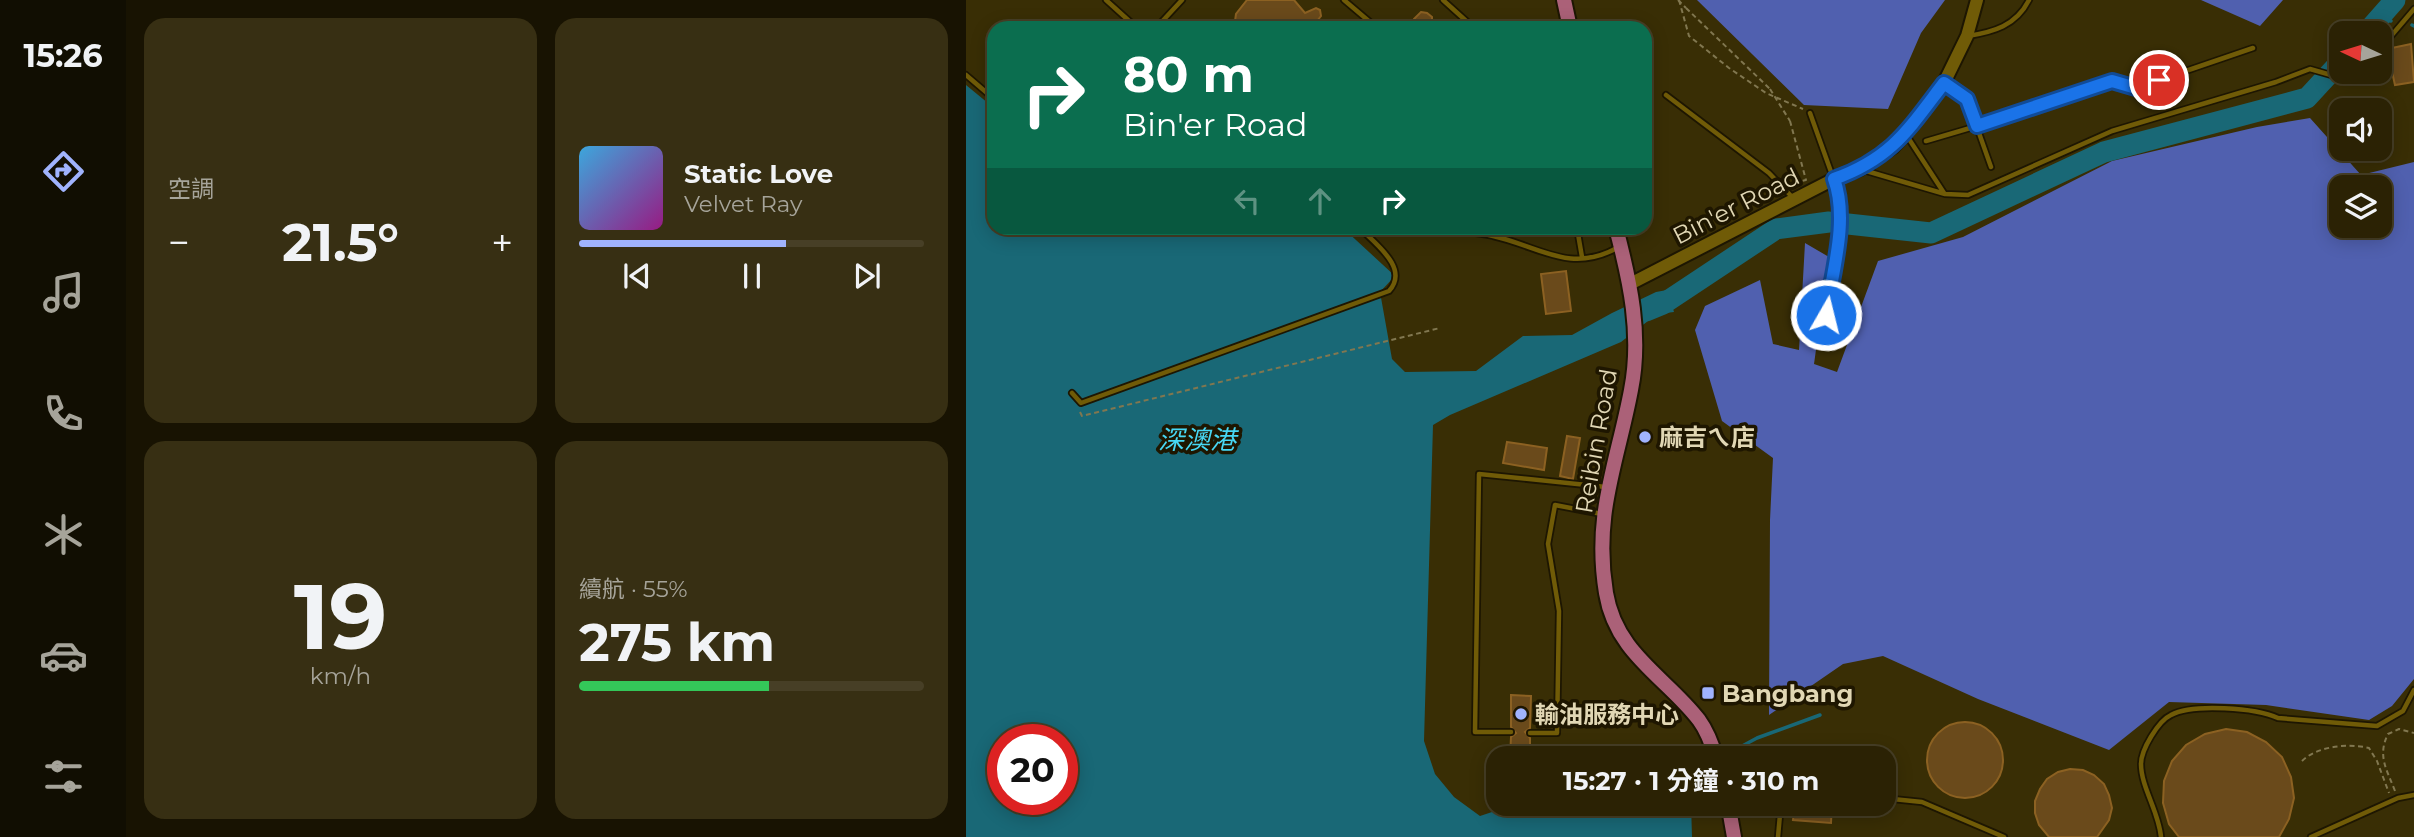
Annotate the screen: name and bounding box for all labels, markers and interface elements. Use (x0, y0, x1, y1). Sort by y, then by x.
north arrow (2329, 21, 2392, 84)
map controls (2329, 21, 2392, 238)
text: 15:26 (23, 36, 103, 75)
text: 80 m (1123, 45, 1254, 104)
icon: right (1008, 49, 1099, 140)
pin (2129, 50, 2189, 110)
icon: arrive (2140, 61, 2178, 99)
button: sound (2329, 98, 2392, 161)
text: Bin'er Road (1123, 105, 1308, 144)
icon: directions (39, 147, 88, 196)
text: Static Love (684, 158, 833, 190)
street label: Bin'er Road (1668, 162, 1804, 250)
text: 空調 (168, 175, 214, 203)
button: layers (2329, 175, 2392, 238)
icon: left (1228, 182, 1266, 220)
icon: ahead (1301, 182, 1339, 220)
icon: right (1374, 182, 1412, 220)
text: Velvet Ray (684, 190, 802, 218)
text: 21.5° (282, 211, 399, 274)
text: − (168, 219, 190, 266)
text: + (491, 219, 513, 266)
icon: previous (618, 257, 656, 295)
icon: pause (733, 257, 771, 295)
icon: next (848, 257, 886, 295)
icon: music (39, 268, 88, 317)
position arrow (1789, 278, 1863, 352)
street label: Reibin Road (1569, 366, 1623, 516)
icon: phone (39, 389, 88, 438)
place label: 麻吉ㄟ店 (1659, 423, 1755, 452)
water label: 深澳港 (1158, 424, 1240, 456)
marker: 麻吉ㄟ店 (1637, 429, 1653, 445)
icon: climate (39, 510, 88, 559)
text: 19 (294, 561, 387, 672)
text: 續航 · 55% (579, 575, 688, 603)
text: 275 km (579, 611, 775, 674)
icon: car (39, 631, 88, 680)
text: km/h (310, 662, 371, 690)
place label: Bangbang (1722, 679, 1853, 708)
marker: Bangbang (1700, 685, 1716, 701)
place label: 輸油服務中心 (1535, 700, 1679, 729)
marker: 輸油服務中心 (1513, 706, 1529, 722)
speed limit sign: 20 (987, 724, 1078, 815)
icon: filters (39, 752, 88, 801)
text: 15:27 · 1 分鐘 · 310 m (1563, 765, 1819, 797)

